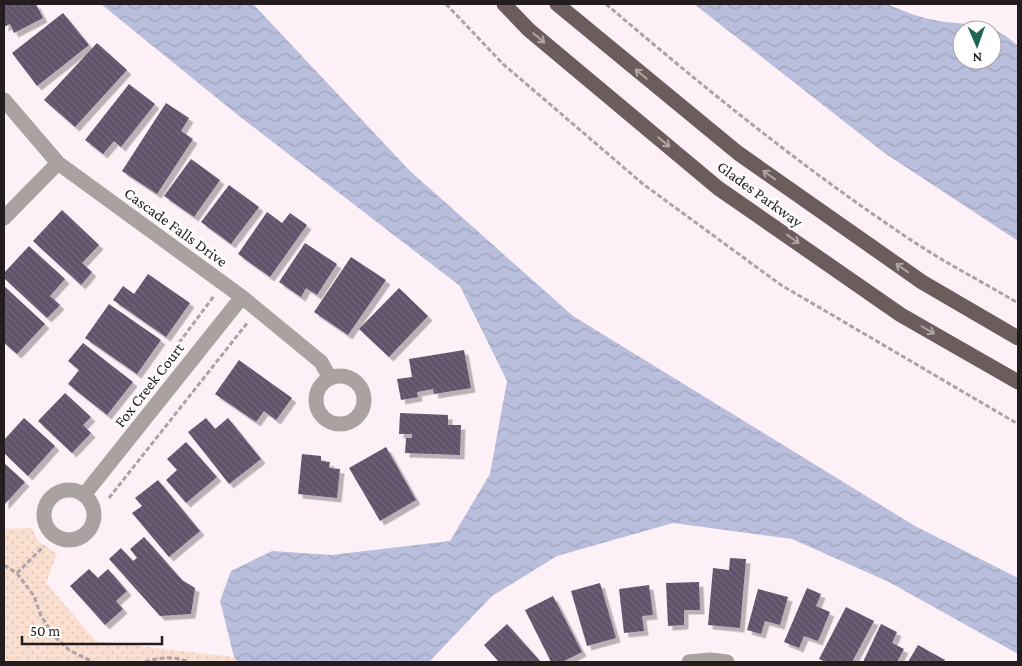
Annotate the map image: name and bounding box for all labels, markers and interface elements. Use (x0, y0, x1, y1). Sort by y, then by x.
north arrow (952, 20, 1002, 70)
one-way arrow (532, 32, 545, 43)
text: N (972, 50, 983, 66)
one-way arrow (635, 68, 648, 79)
one-way arrow (657, 136, 670, 147)
street label: Glades Parkway (714, 157, 806, 232)
one-way arrow (762, 170, 776, 180)
street label: Cascade Falls Drive (121, 184, 231, 270)
one-way arrow (786, 234, 800, 244)
one-way arrow (895, 263, 909, 273)
one-way arrow (920, 326, 935, 335)
street label: Fox Creek Court (111, 339, 188, 430)
scale bar (22, 614, 162, 646)
text: 50 m (30, 623, 60, 639)

